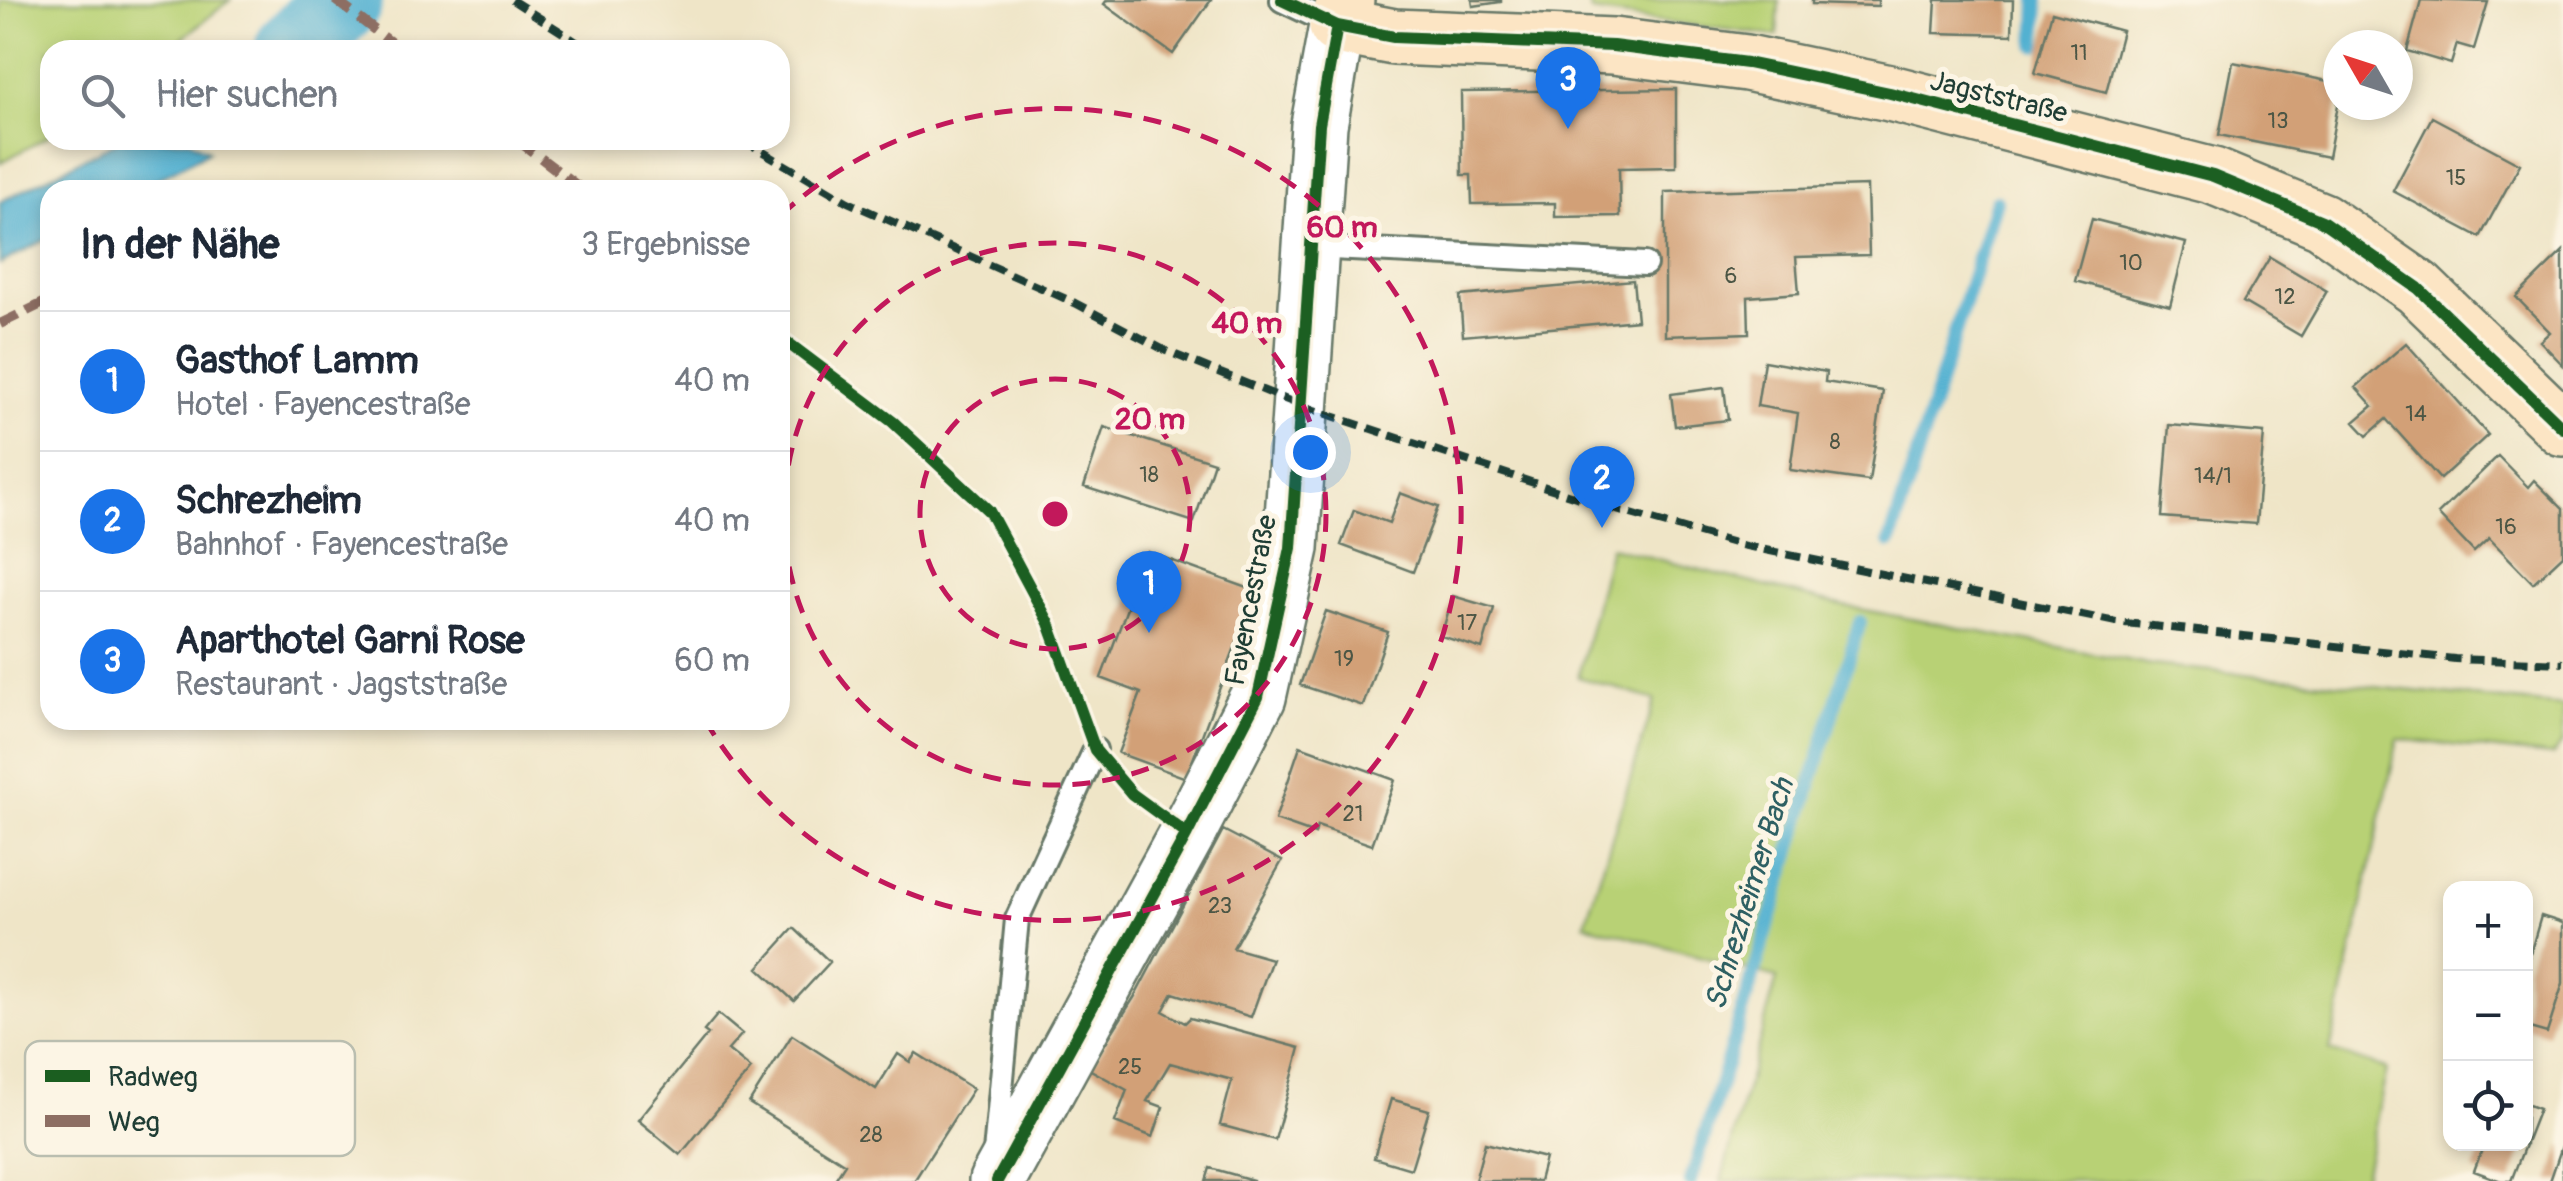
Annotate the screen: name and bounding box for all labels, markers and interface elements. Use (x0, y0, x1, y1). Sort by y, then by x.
north arrow (2323, 30, 2413, 120)
house number: 11 (2070, 39, 2088, 67)
search box (40, 40, 790, 150)
pin: 3 (1536, 46, 1600, 129)
street label: Jagststraße (1926, 64, 2071, 131)
icon: search (75, 68, 130, 123)
text: Hier suchen (155, 71, 338, 119)
house number: 13 (2268, 107, 2288, 135)
house number: 15 (2446, 164, 2466, 192)
text: 60 m (1306, 209, 1378, 246)
text: In der Nähe (80, 219, 279, 271)
text: 3 Ergebnisse (581, 225, 750, 265)
house number: 10 (2119, 249, 2143, 277)
house number: 6 (1725, 262, 1737, 290)
house number: 12 (2275, 283, 2295, 311)
text: 40 m (1211, 305, 1283, 342)
text: Gasthof Lamm (175, 337, 419, 385)
text: 1 (106, 361, 119, 401)
text: 40 m (674, 361, 750, 401)
text: Hotel · Fayencestraße (175, 385, 471, 425)
house number: 14 (2405, 400, 2427, 428)
text: 20 m (1115, 401, 1185, 438)
your location (1285, 427, 1336, 478)
house number: 8 (1829, 428, 1841, 456)
pin: 2 (1570, 446, 1634, 528)
house number: 18 (1139, 461, 1159, 489)
house number: 14/1 (2194, 462, 2232, 490)
text: Schrezheim (175, 477, 362, 525)
centre of rings (1037, 496, 1073, 532)
text: 2 (104, 501, 121, 541)
text: 40 m (674, 501, 750, 541)
street label: Fayencestraße (1218, 512, 1285, 688)
house number: 16 (2495, 513, 2517, 541)
text: Bahnhof · Fayencestraße (175, 525, 508, 565)
pin: 1 (1116, 550, 1182, 633)
house number: 17 (1457, 609, 1477, 637)
text: Aparthotel Garni Rose (175, 617, 525, 665)
text: 3 (104, 641, 121, 681)
text: 60 m (674, 641, 750, 681)
house number: 19 (1334, 645, 1354, 673)
text: Restaurant · Jagststraße (175, 665, 507, 705)
water label: Schrezheimer Bach (1697, 772, 1803, 1014)
house number: 21 (1343, 800, 1363, 828)
map controls (2443, 881, 2533, 1151)
button: + (2443, 881, 2533, 971)
house number: 23 (1208, 892, 1232, 920)
button: − (2443, 971, 2533, 1061)
legend (25, 1041, 355, 1156)
house number: 25 (1118, 1053, 1142, 1081)
text: Radweg (108, 1060, 198, 1095)
button: locate (2443, 1061, 2533, 1151)
text: Weg (108, 1105, 160, 1140)
house number: 28 (859, 1121, 883, 1149)

